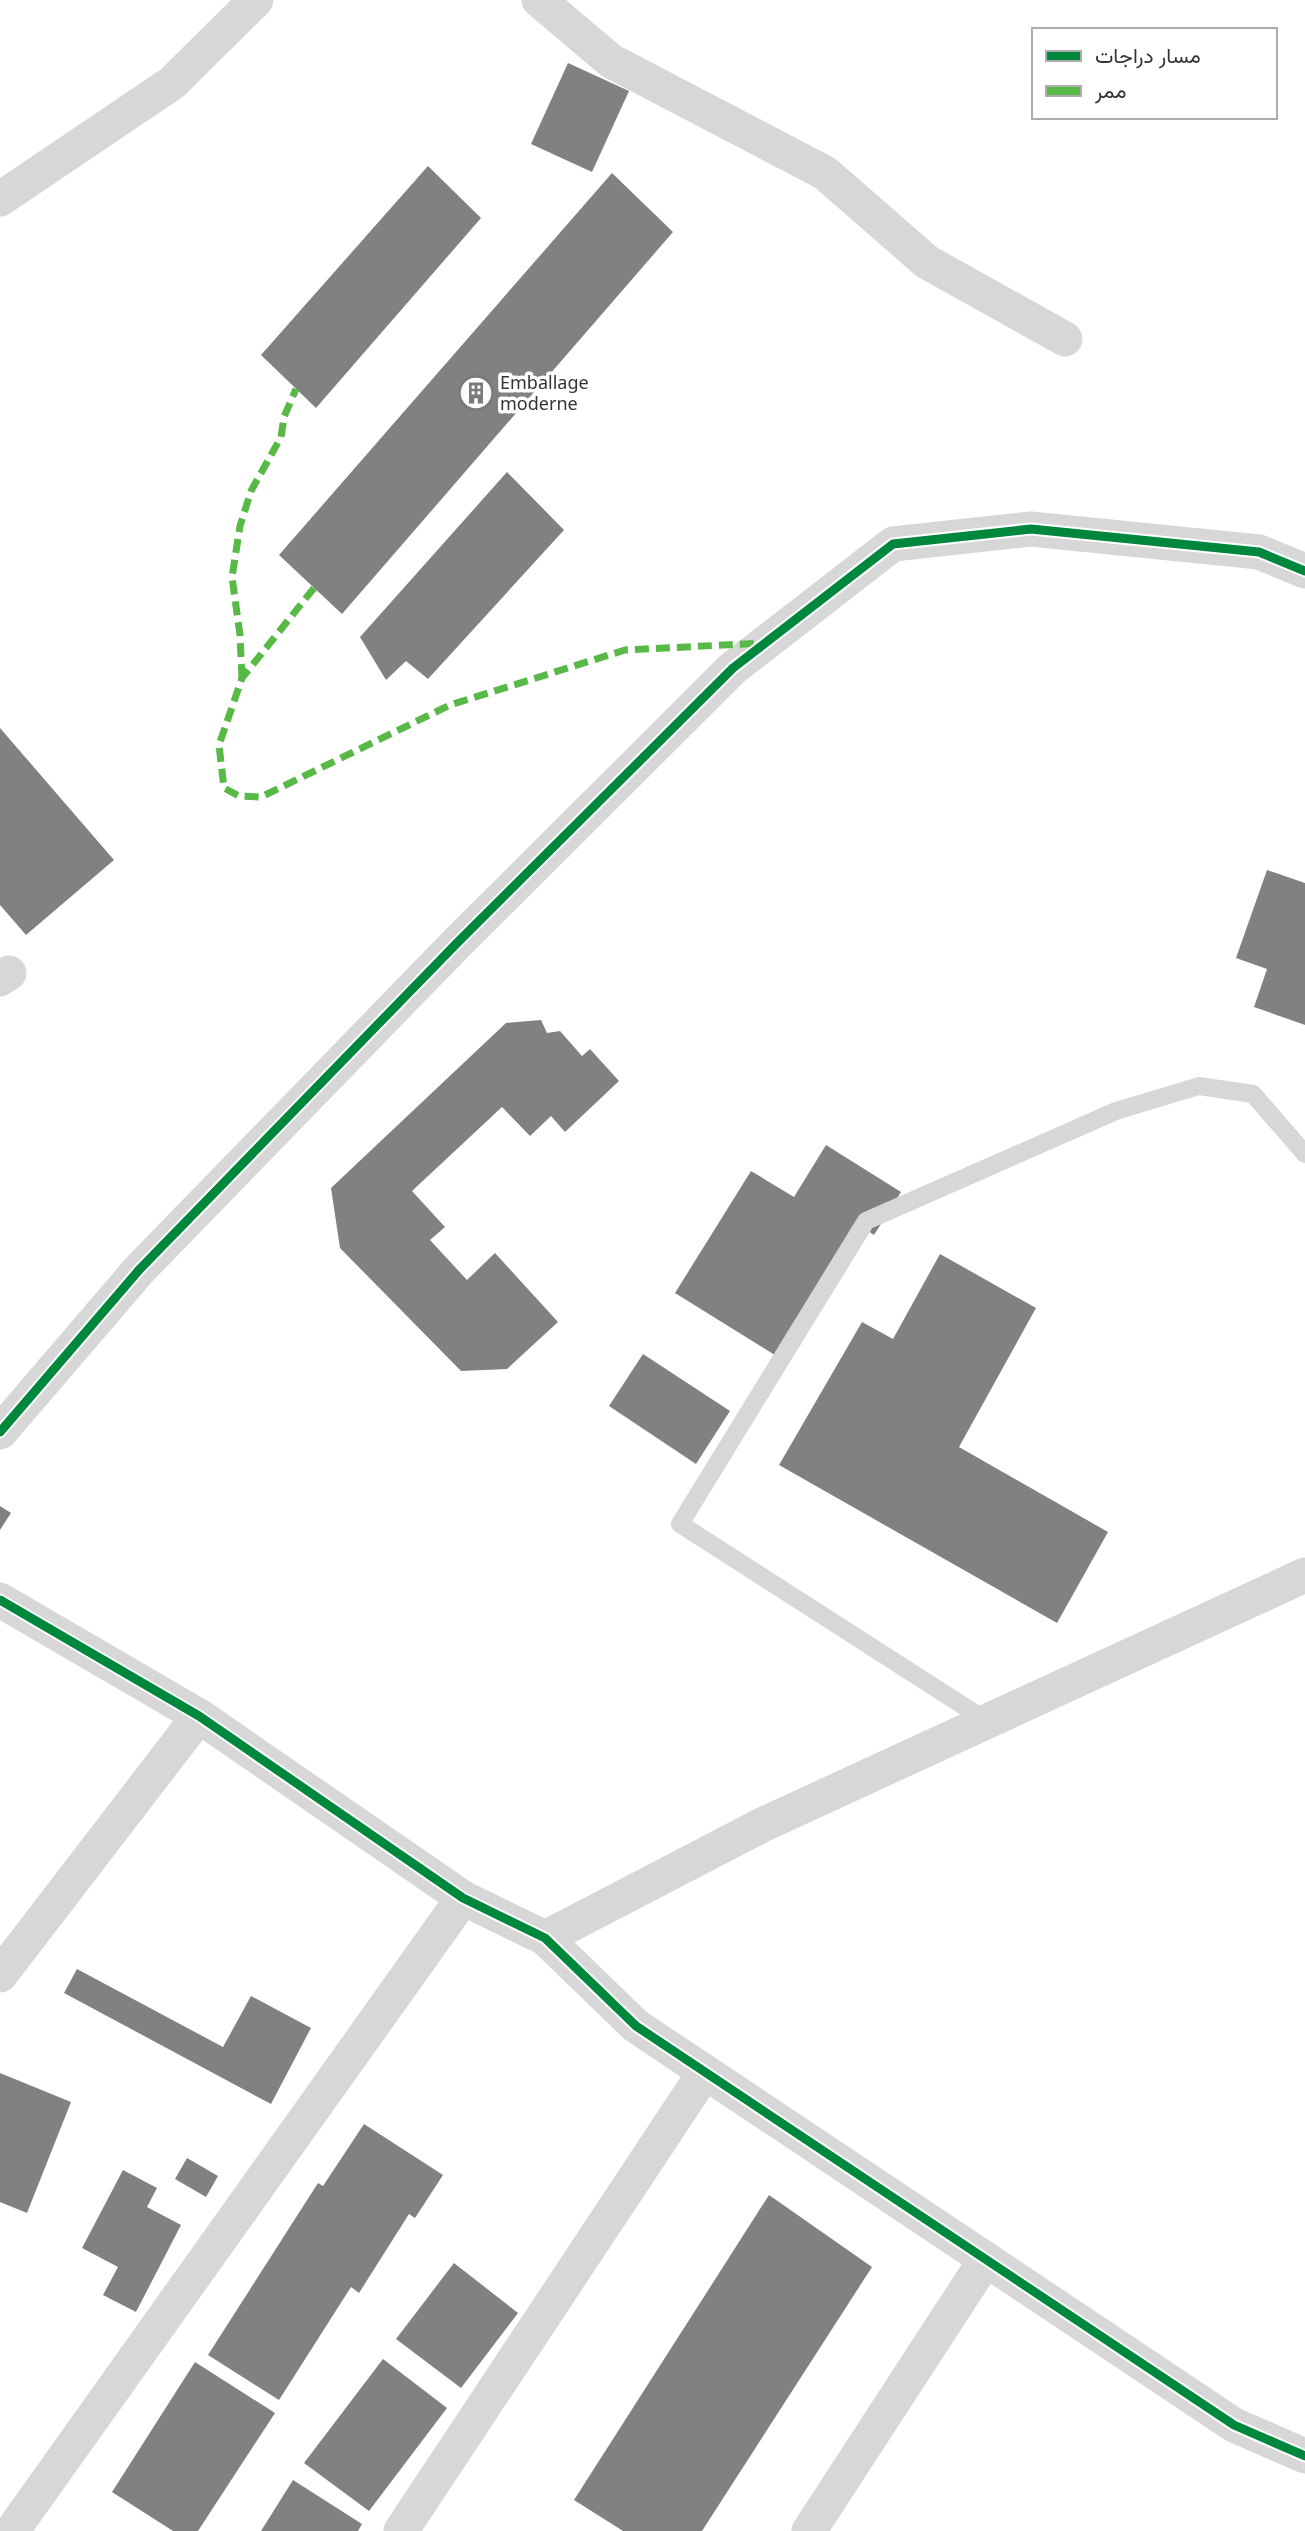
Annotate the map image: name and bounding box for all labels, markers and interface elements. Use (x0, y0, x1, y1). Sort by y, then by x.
legend (1032, 28, 1277, 119)
text: مسار دراجات (1095, 41, 1201, 69)
text: ممر (1094, 76, 1126, 104)
place label: Emballage moderne (500, 370, 589, 415)
building icon: Emballage moderne (457, 374, 495, 412)

